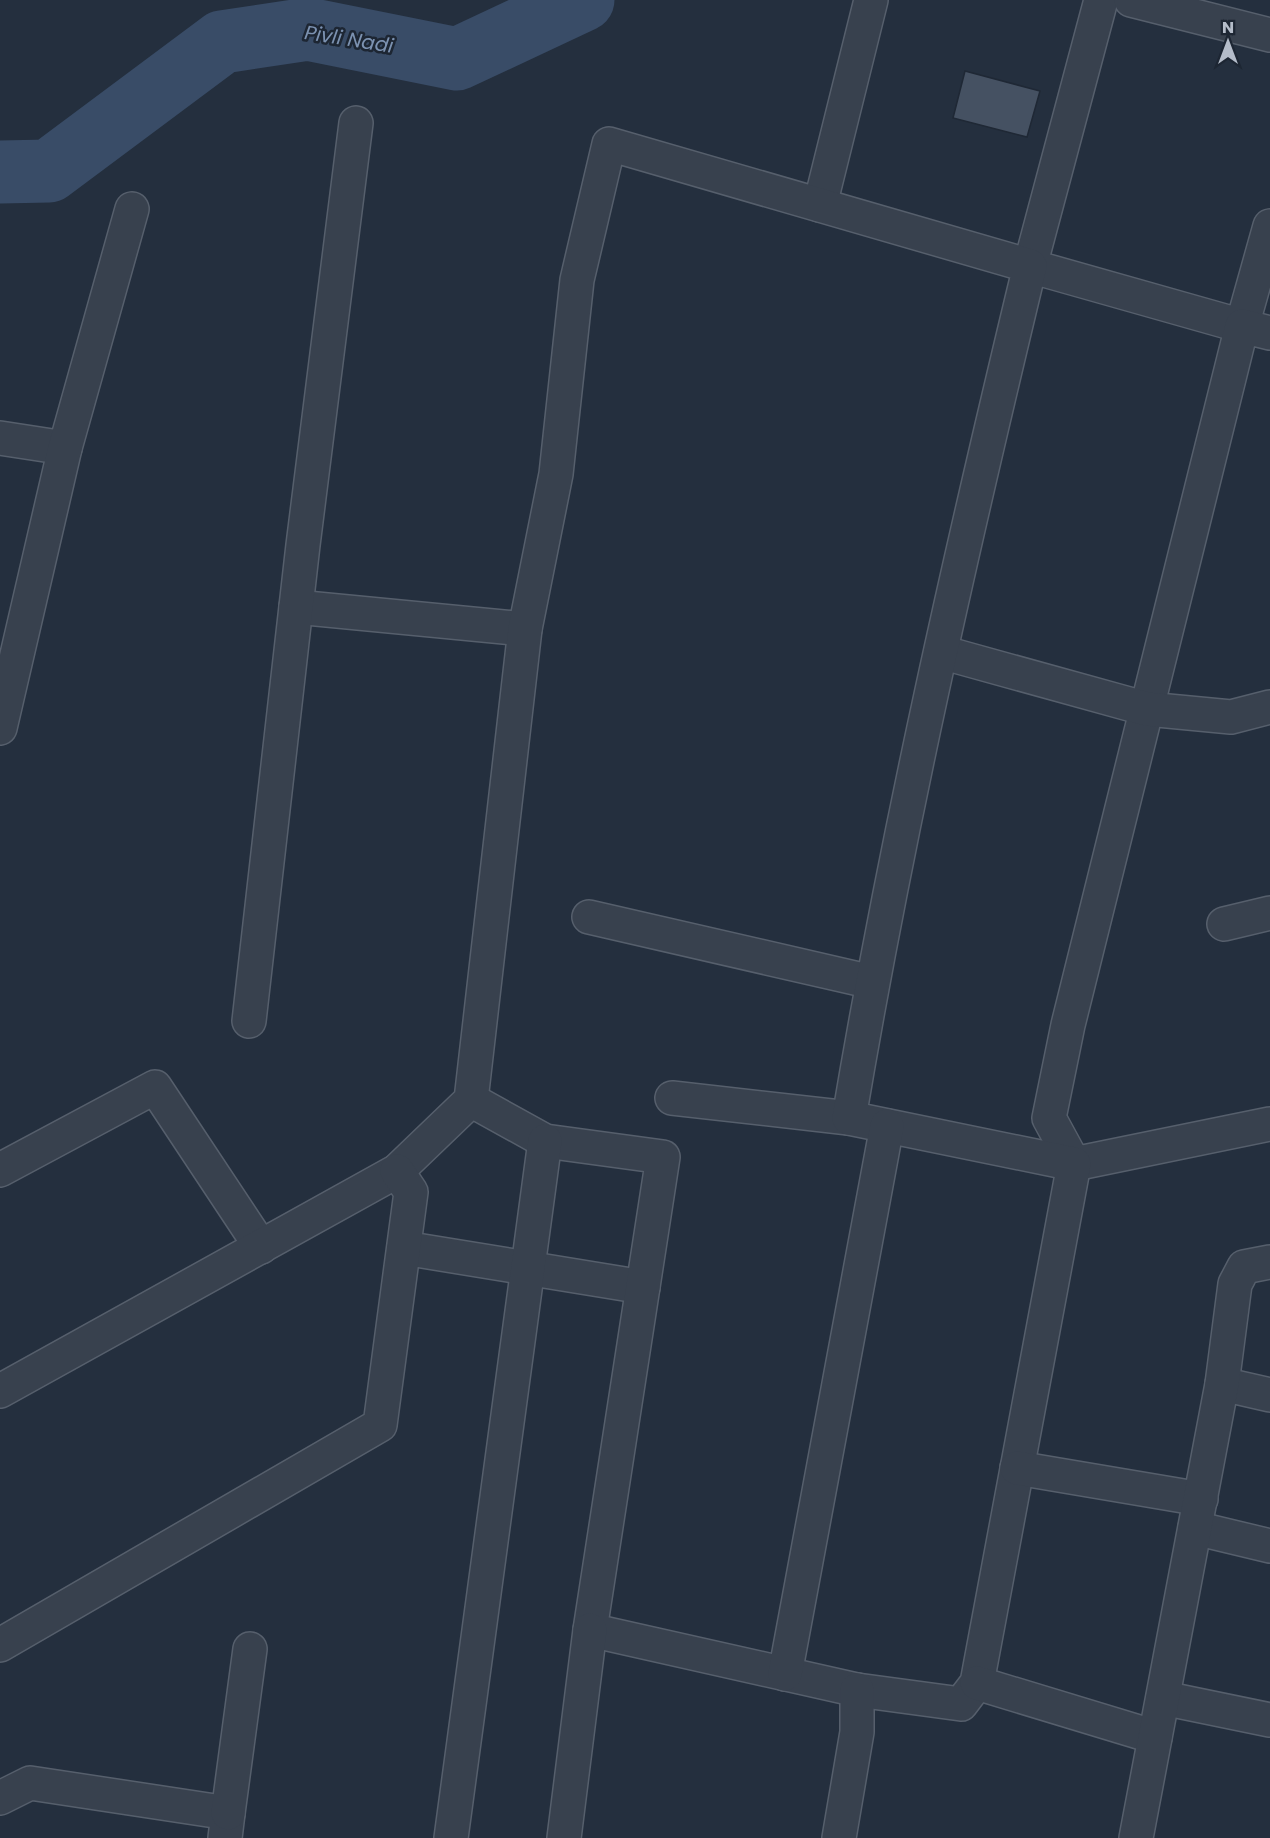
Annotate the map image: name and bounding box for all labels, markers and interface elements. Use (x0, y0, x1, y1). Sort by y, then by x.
north arrow (1198, 12, 1258, 72)
text: N (1222, 16, 1234, 39)
water label: Pivli Nadi (303, 18, 396, 60)

